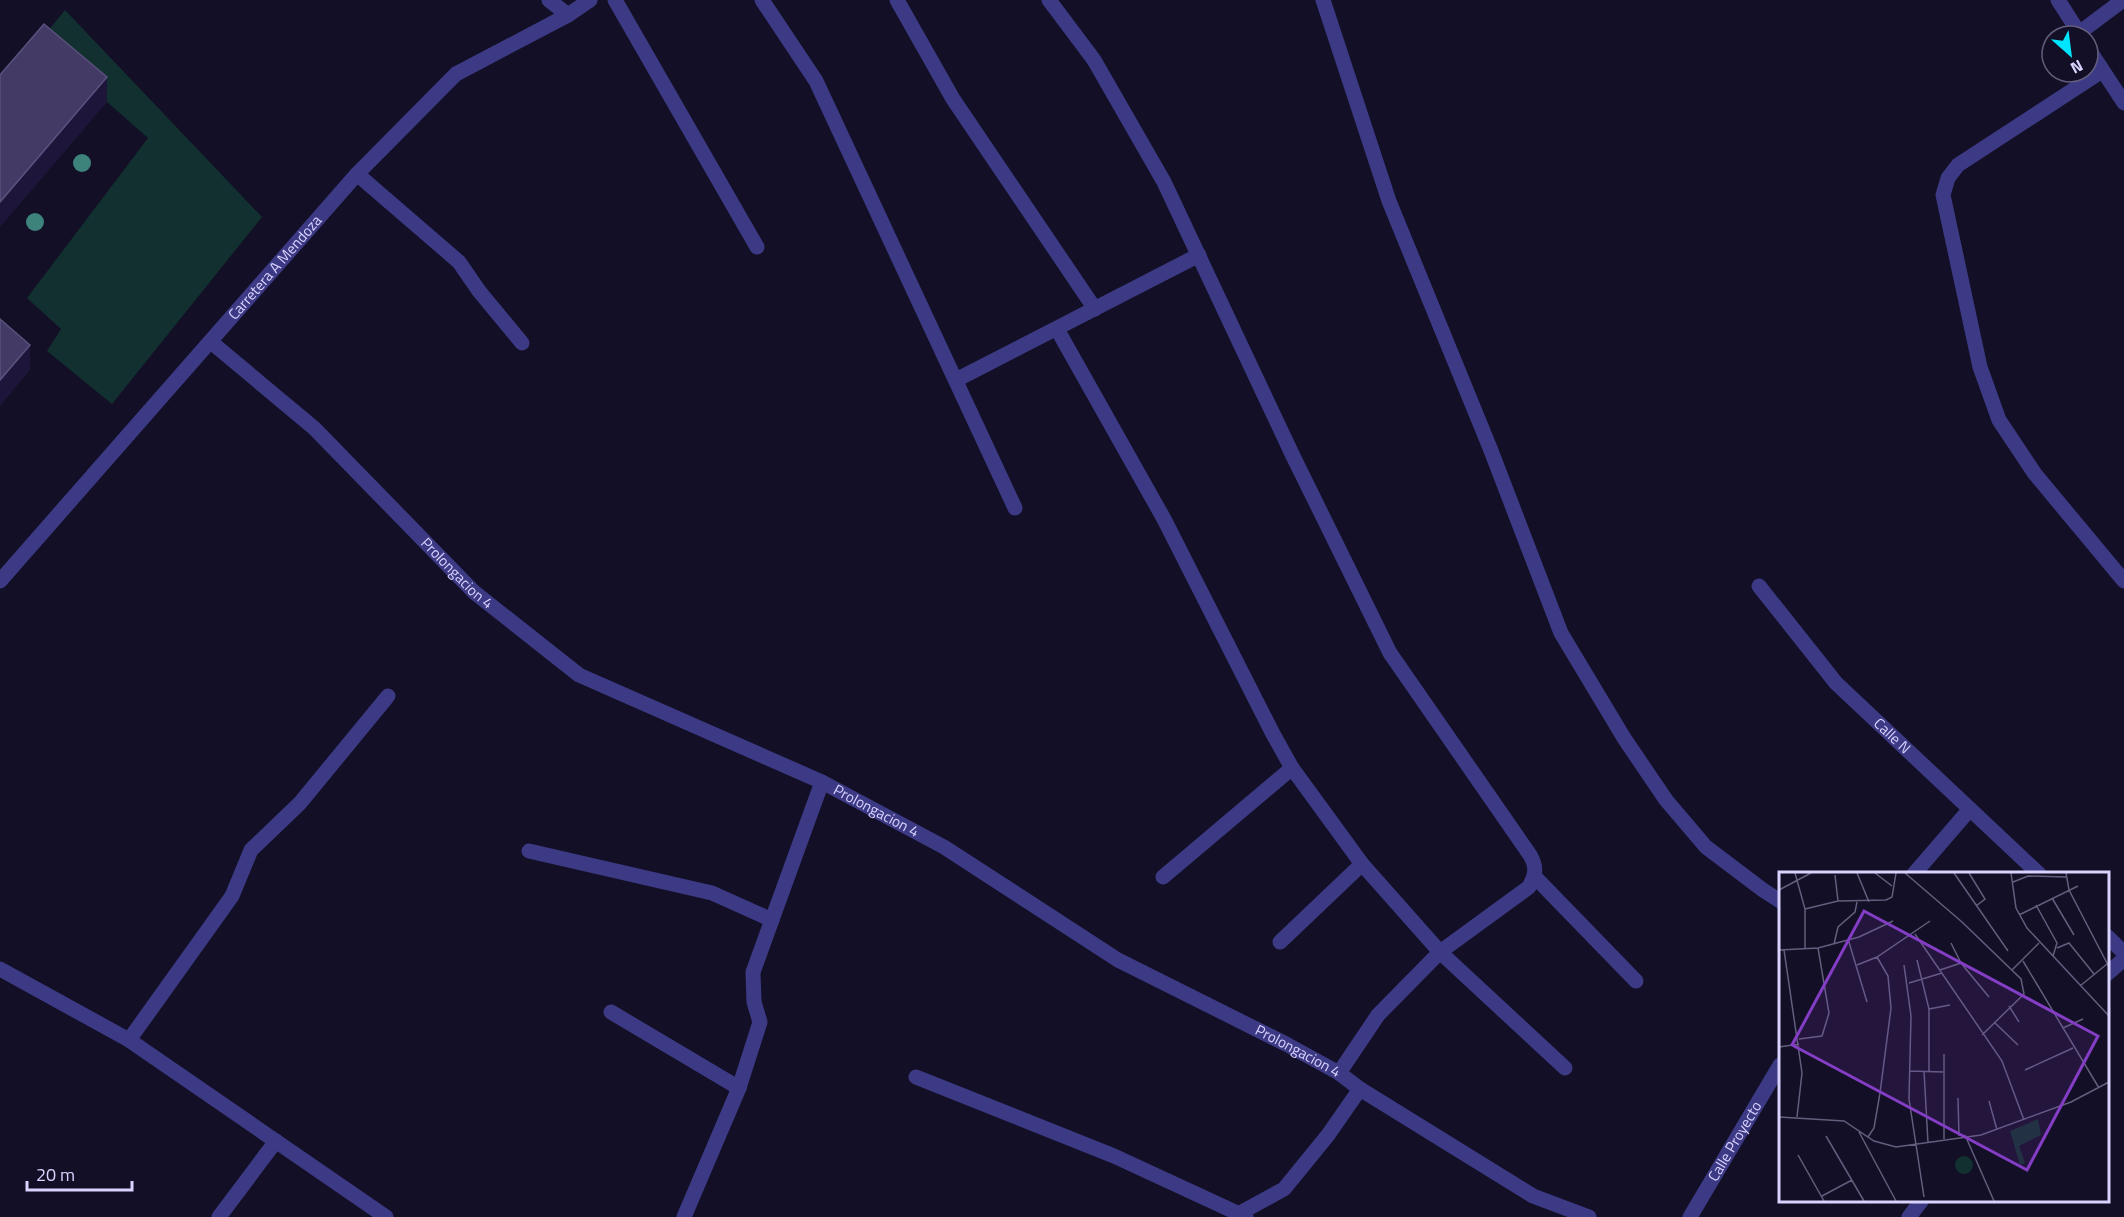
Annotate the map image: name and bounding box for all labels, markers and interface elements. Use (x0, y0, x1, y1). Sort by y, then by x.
north arrow (2040, 24, 2100, 84)
text: N (2067, 54, 2088, 80)
street label: Carretera A Mendoza (222, 209, 327, 325)
street label: Prolongacion 4 (416, 532, 499, 614)
street label: Calle N (1869, 712, 1916, 759)
street label: Prolongacion 4 (829, 778, 923, 843)
inset map (1779, 872, 2109, 1202)
street label: Prolongacion 4 (1251, 1018, 1345, 1083)
street label: Calle Proyecto (1702, 1097, 1767, 1185)
scale bar (27, 1154, 132, 1192)
text: 20 m (36, 1161, 75, 1188)

